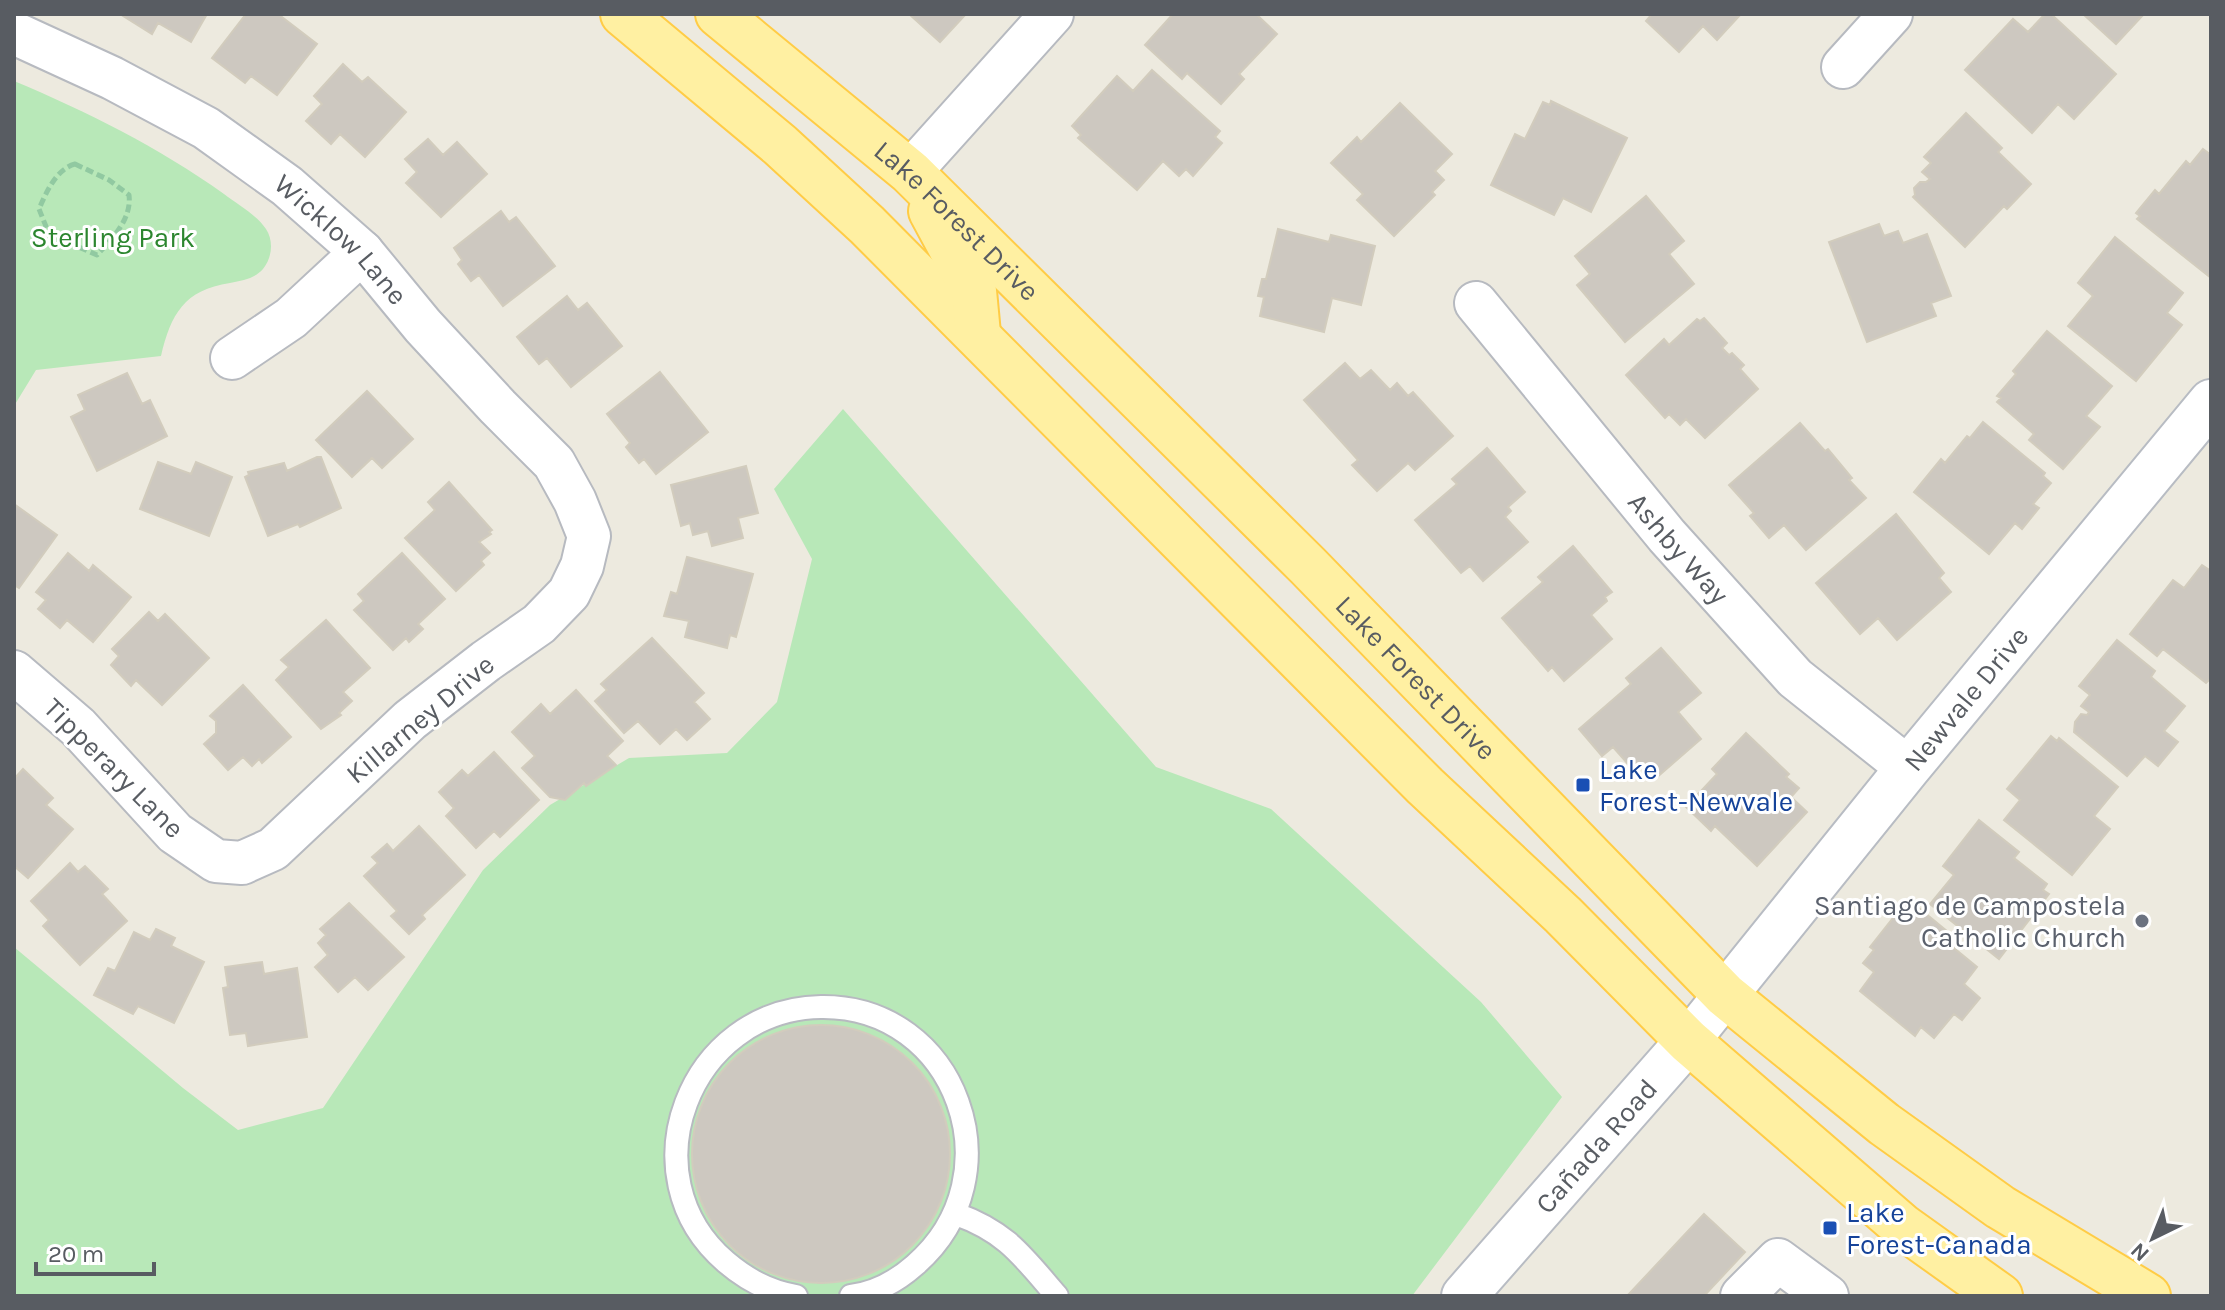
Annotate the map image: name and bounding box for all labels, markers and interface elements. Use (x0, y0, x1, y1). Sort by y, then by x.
street label: Lake Forest Drive (868, 133, 1046, 307)
street label: Wicklow Lane (268, 167, 415, 311)
park label: Sterling Park (31, 221, 195, 254)
street label: Ashby Way (1622, 486, 1736, 610)
street label: Lake Forest Drive (1329, 588, 1504, 766)
street label: Newvale Drive (1896, 619, 2035, 777)
street label: Killarney Drive (339, 648, 501, 790)
street label: Tipperary Lane (37, 691, 191, 845)
place label: Lake Forest-Newvale (1599, 753, 1793, 818)
marker: Lake Forest-Newvale (1574, 776, 1592, 794)
place label: Santiago de Campostela Catholic Church (1814, 889, 2126, 954)
marker: Santiago de Campostela Catholic Church (2133, 912, 2151, 930)
street label: Cañada Road (1528, 1072, 1664, 1220)
place label: Lake Forest-Canada (1846, 1196, 2032, 1261)
north arrow (2113, 1198, 2193, 1278)
marker: Lake Forest-Canada (1821, 1219, 1839, 1237)
scale bar (36, 1226, 154, 1276)
text: N (2125, 1237, 2155, 1267)
text: 20 m (48, 1240, 104, 1268)

